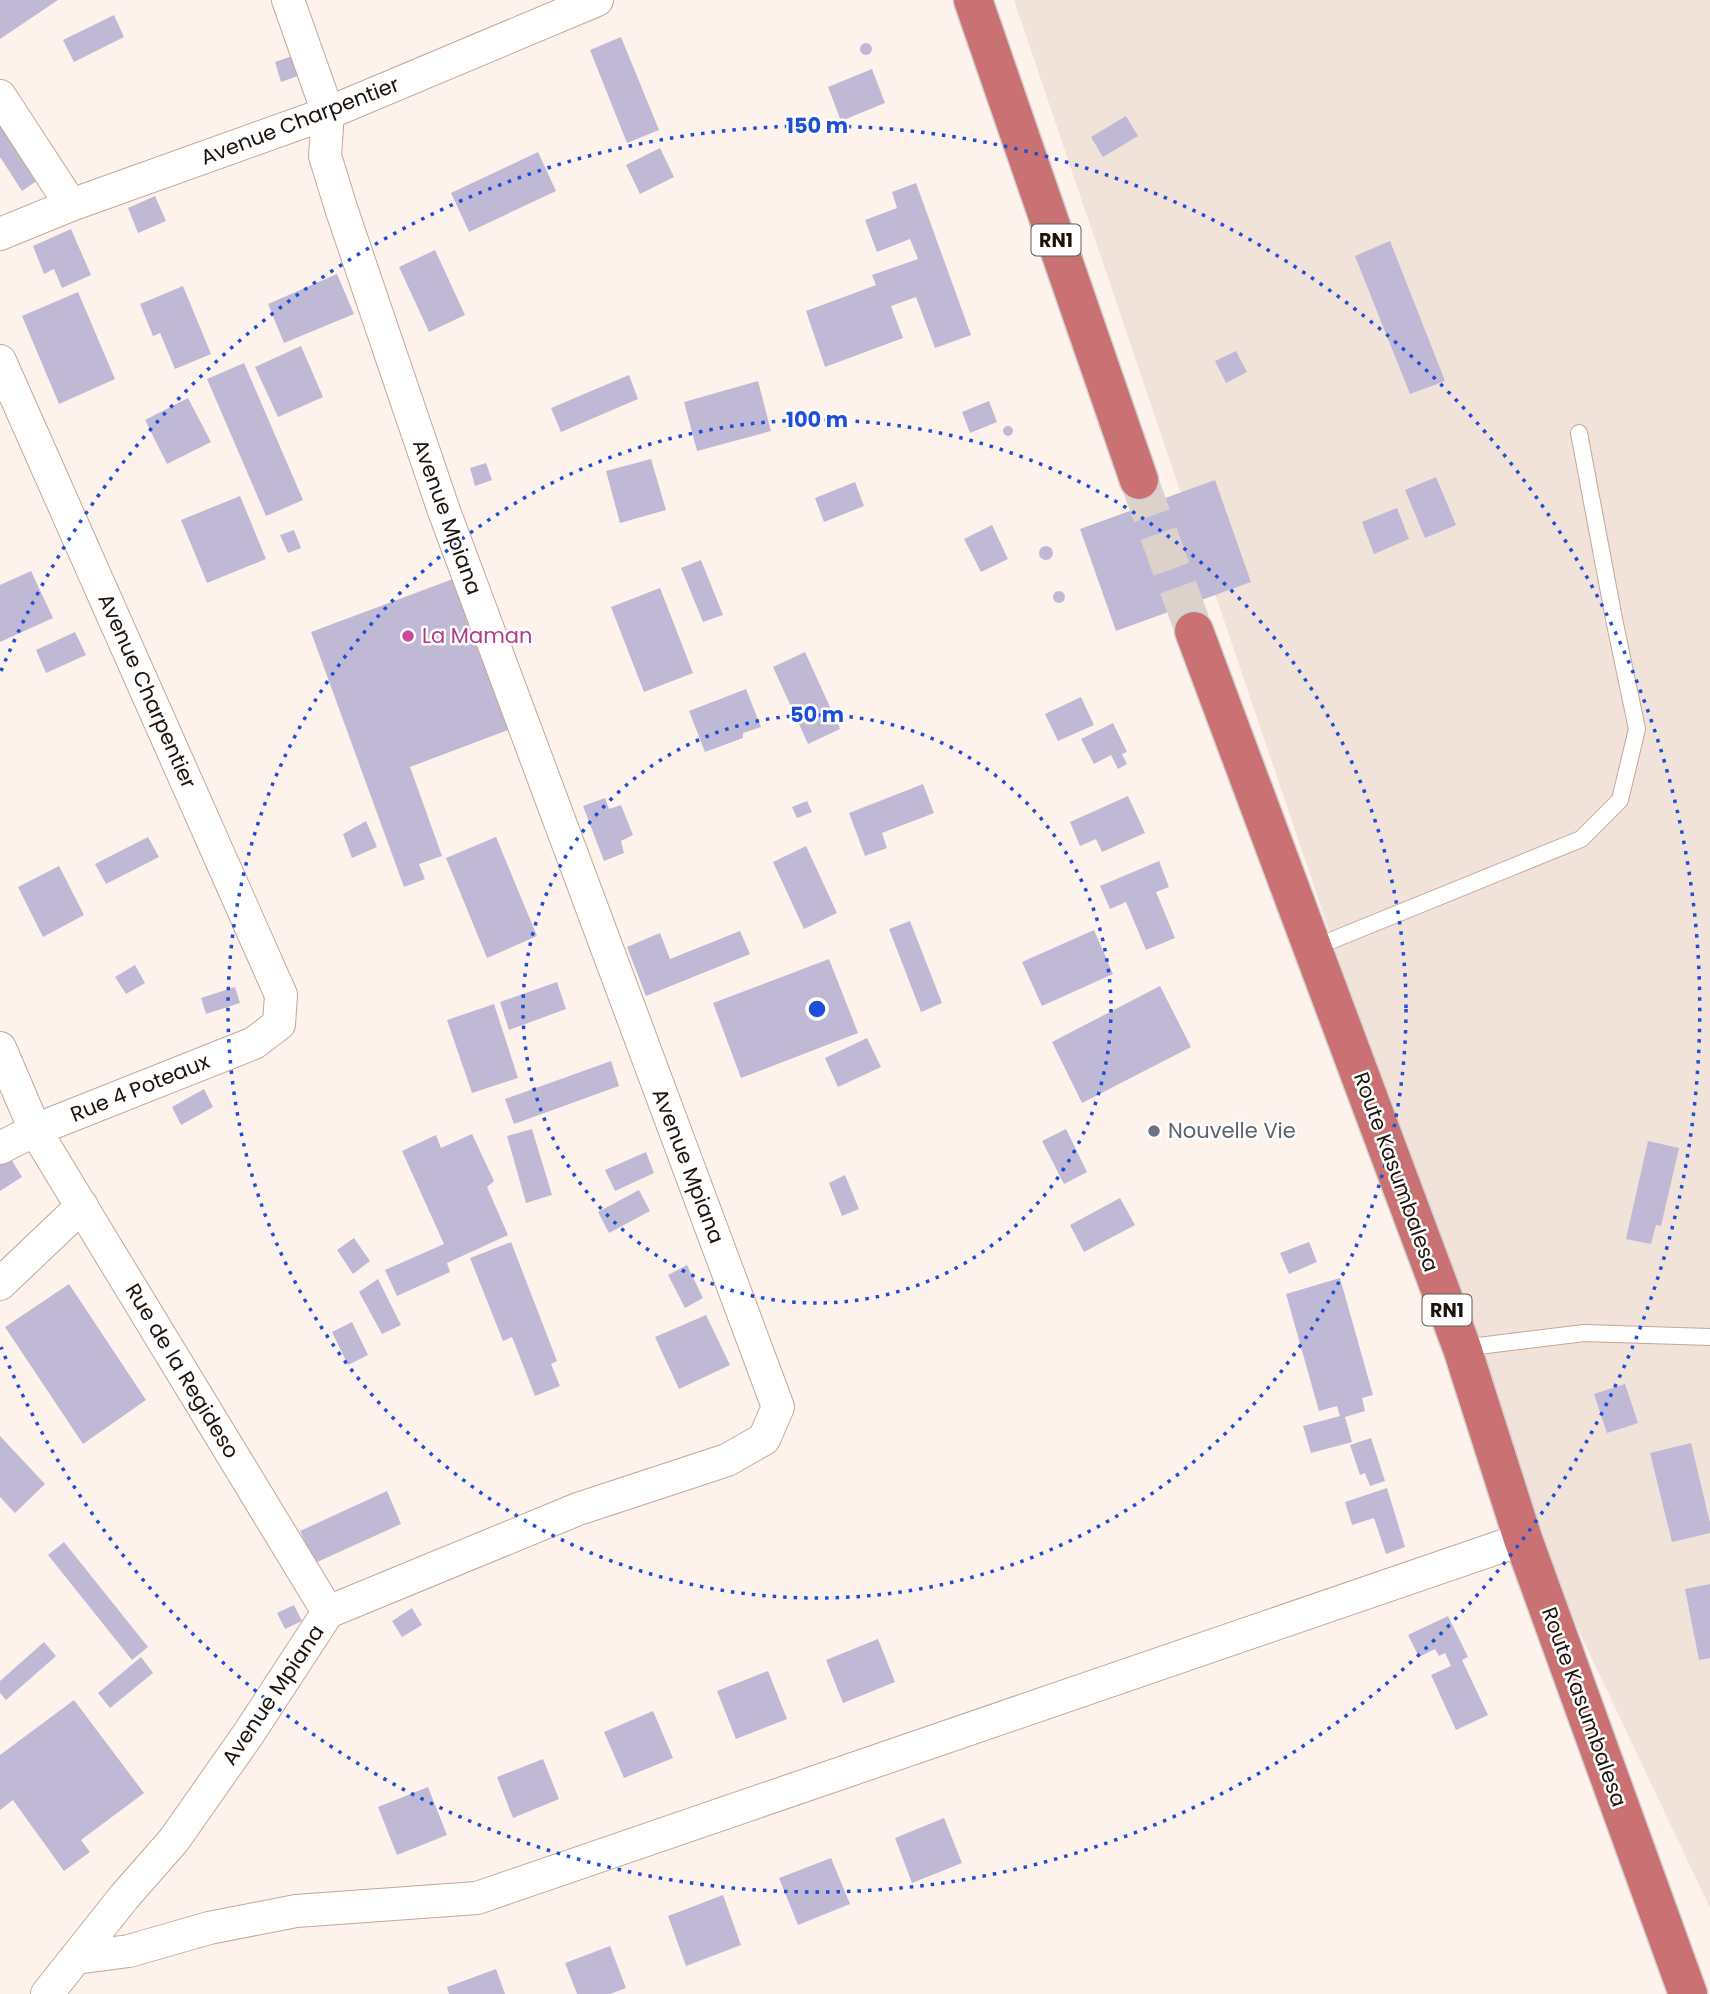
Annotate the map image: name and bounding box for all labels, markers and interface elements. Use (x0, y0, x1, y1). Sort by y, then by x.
street label: Avenue Charpentier (196, 69, 403, 172)
text: 150 m (786, 111, 848, 140)
road number: RN1 (1032, 224, 1080, 256)
text: 100 m (786, 405, 848, 434)
street label: Avenue Mpiana (406, 435, 489, 599)
street label: Avenue Charpentier (91, 589, 204, 793)
place label: La Maman (422, 621, 532, 650)
marker: La Maman (400, 628, 416, 644)
text: 50 m (790, 700, 844, 729)
centre of rings (805, 997, 829, 1021)
street label: Rue 4 Poteaux (66, 1046, 214, 1129)
street label: Route Kasumbalesa (1347, 1068, 1446, 1276)
street label: Avenue Mpiana (646, 1084, 731, 1247)
place label: Nouvelle Vie (1168, 1116, 1296, 1145)
marker: Nouvelle Vie (1146, 1123, 1162, 1139)
street label: Rue de la Regideso (119, 1278, 246, 1464)
road number: RN1 (1422, 1294, 1472, 1326)
street label: Route Kasumbalesa (1535, 1603, 1634, 1811)
street label: Avenue Mpiana (215, 1619, 330, 1771)

